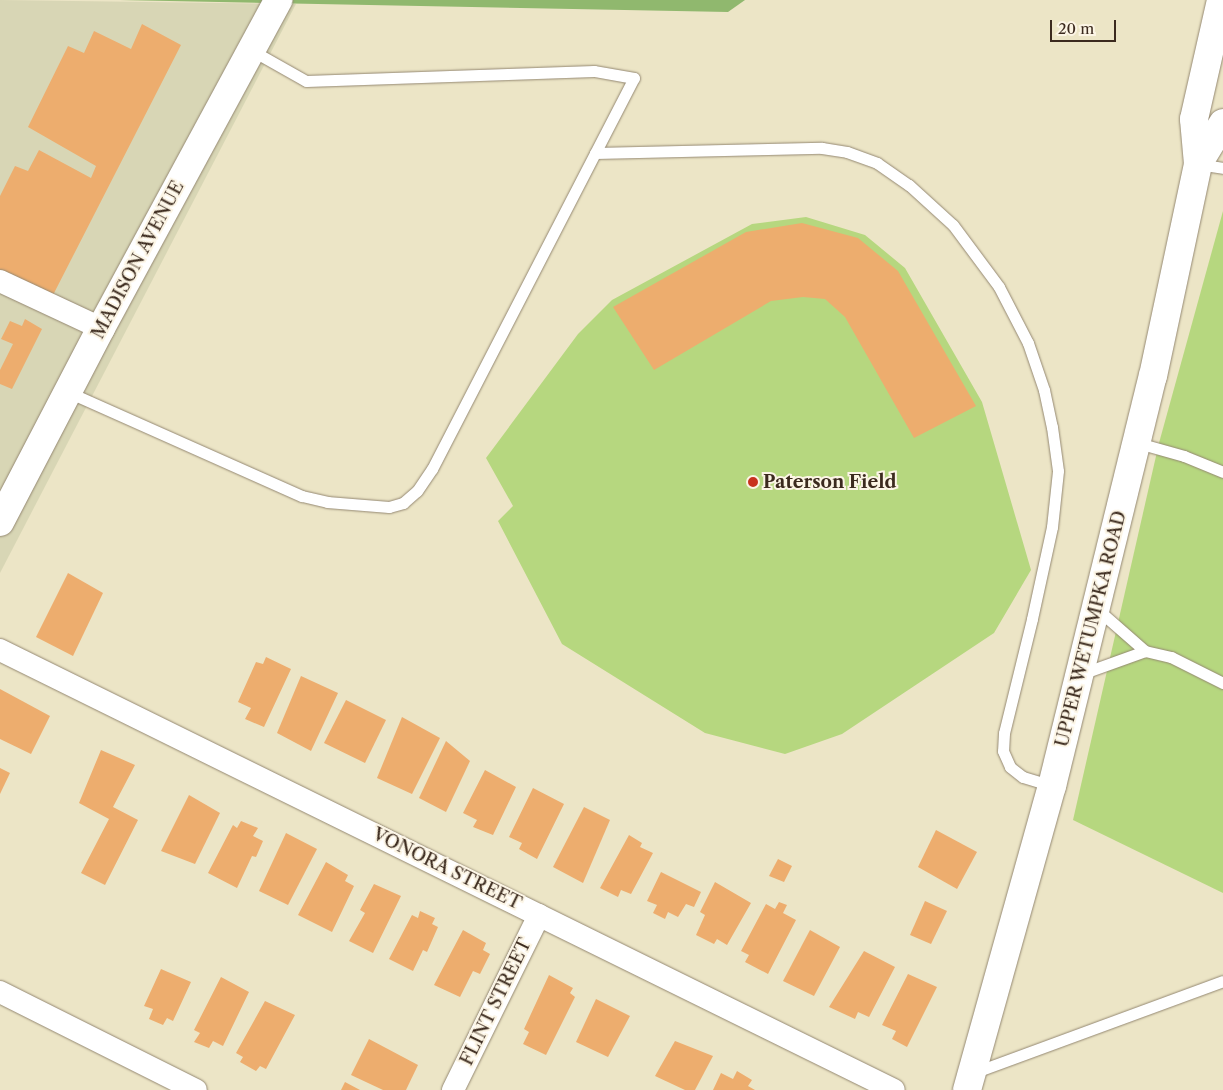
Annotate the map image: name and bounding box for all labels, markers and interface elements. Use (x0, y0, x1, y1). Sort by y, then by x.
scale bar (1053, 10, 1119, 42)
text: 20 m (1058, 19, 1094, 38)
street label: MADISON AVENUE (87, 177, 189, 343)
place label: Paterson Field (763, 471, 897, 493)
marker: Paterson Field (747, 476, 759, 488)
street label: UPPER WETUMPKA ROAD (1051, 508, 1131, 750)
street label: VONORA STREET (369, 823, 525, 915)
street label: FLINT STREET (456, 935, 536, 1069)

